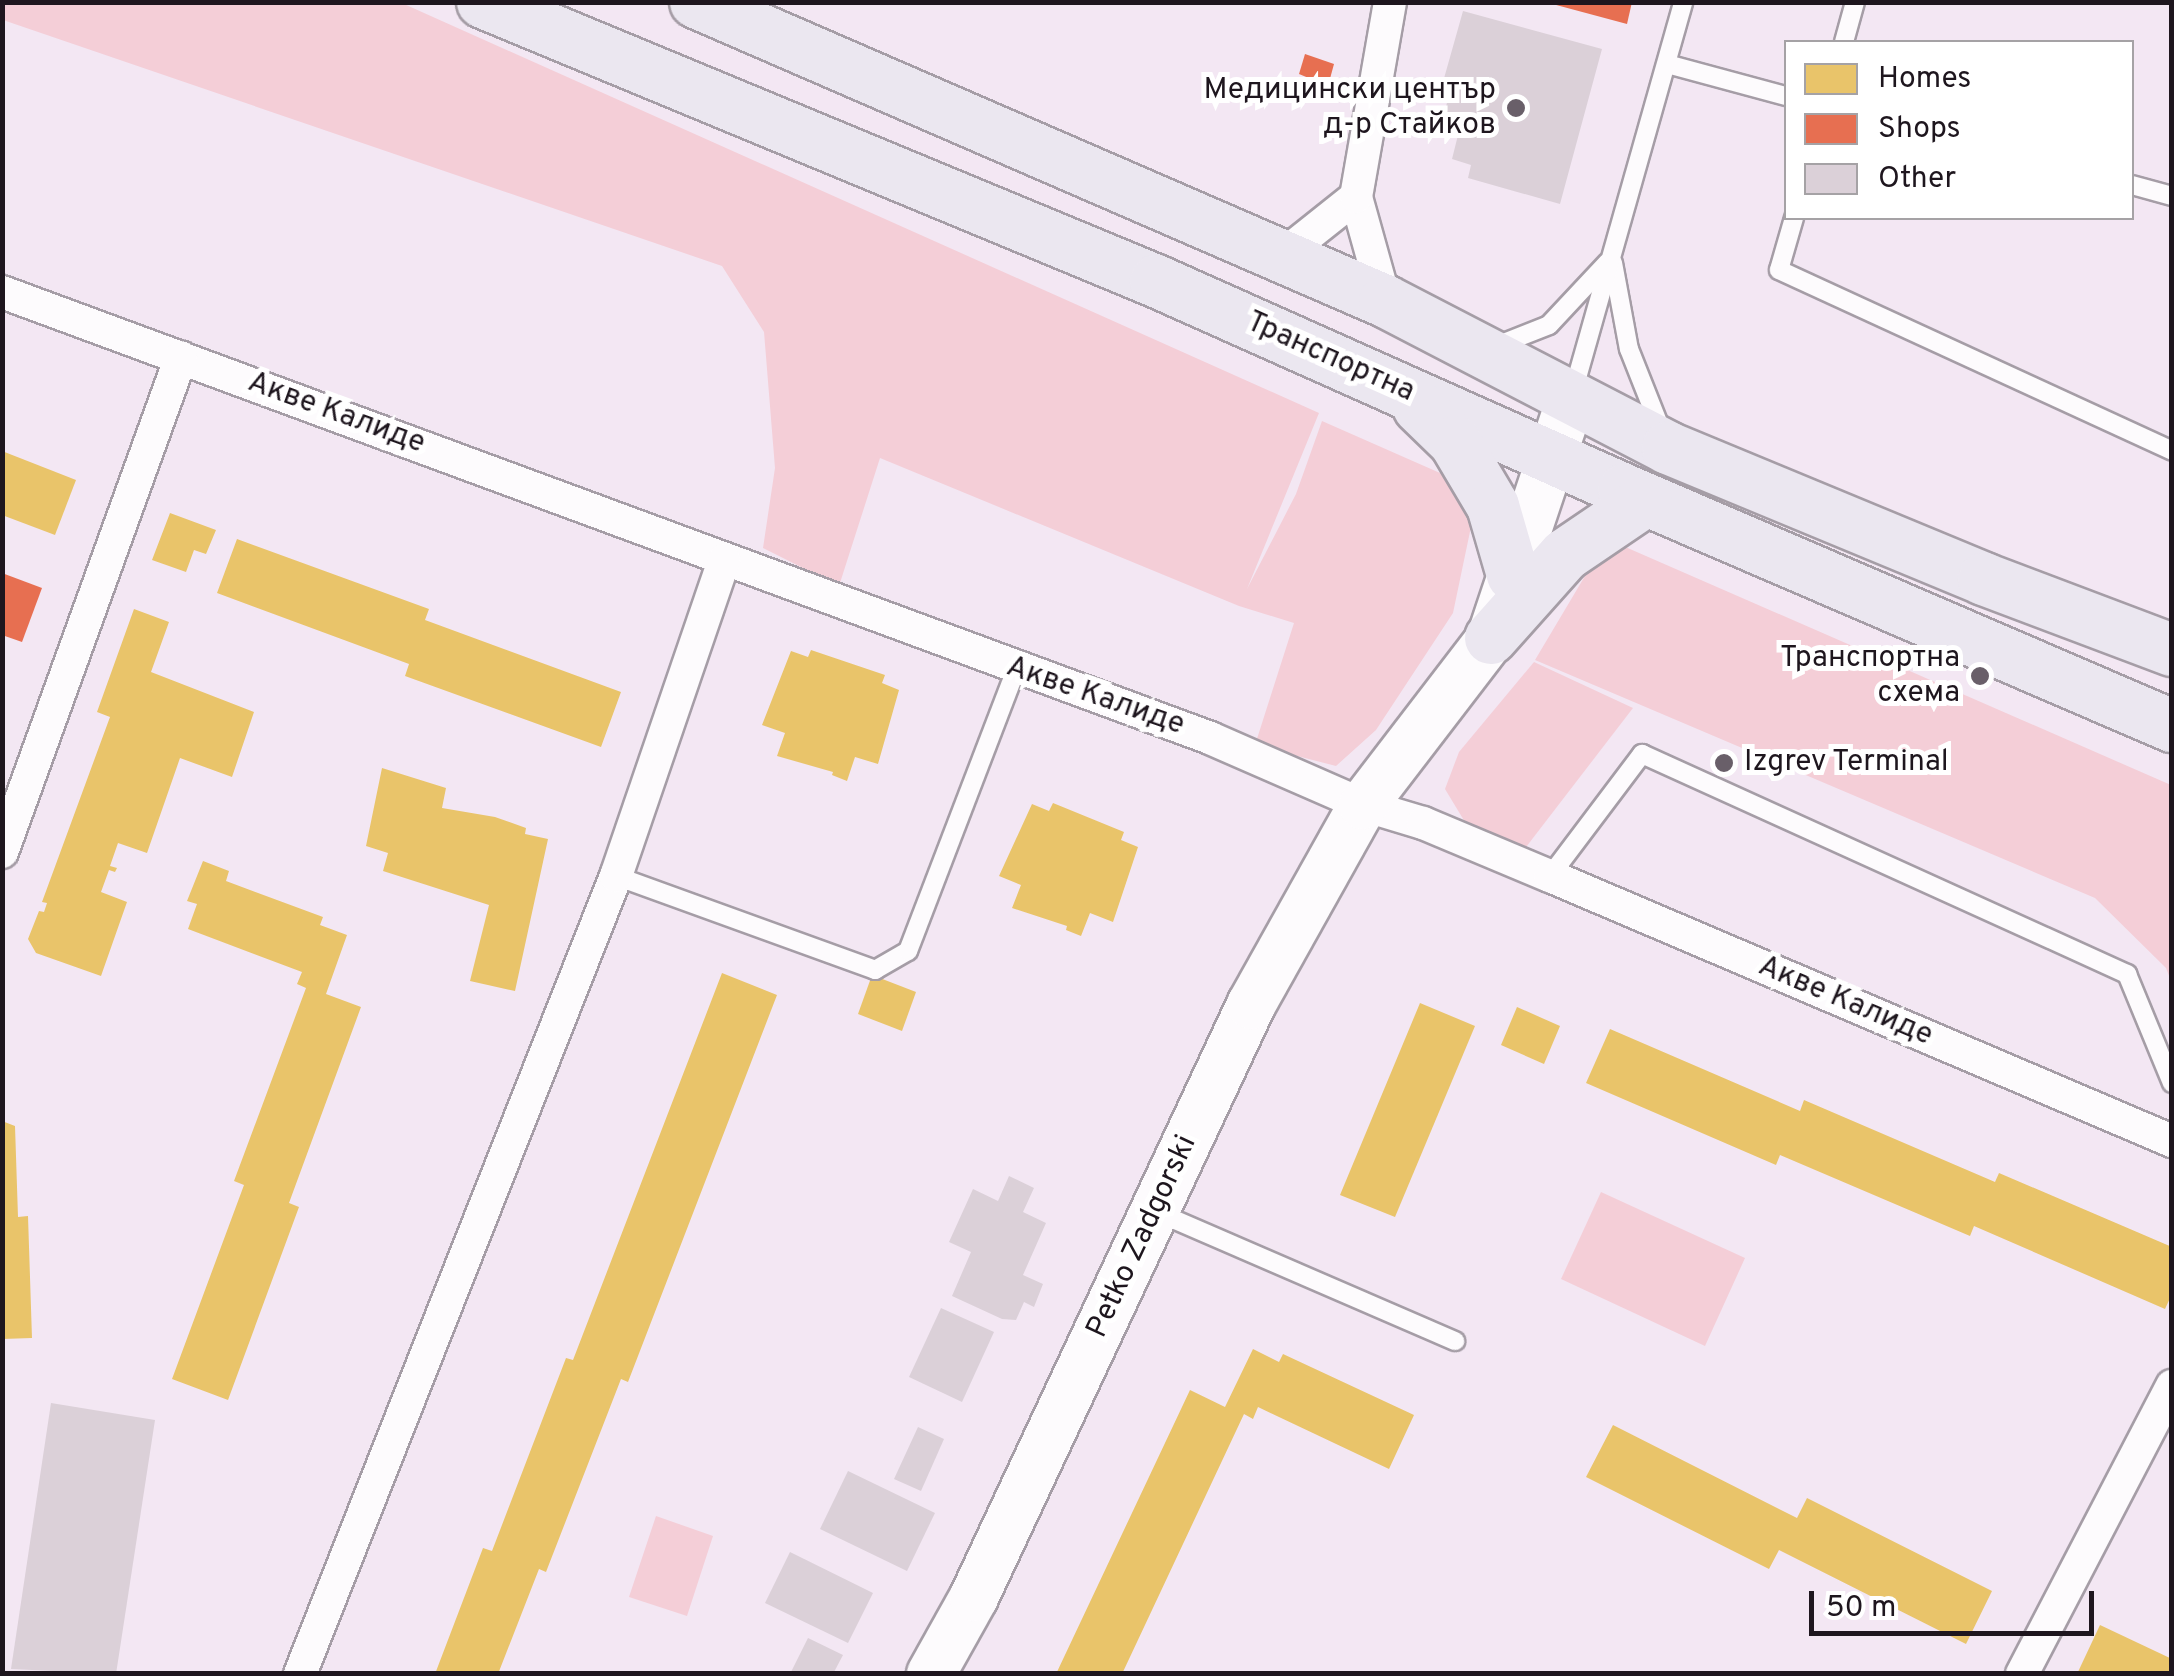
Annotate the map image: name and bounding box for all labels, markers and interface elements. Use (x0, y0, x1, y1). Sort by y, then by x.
legend (1784, 40, 2134, 220)
text: Homes (1878, 61, 1971, 98)
place label: Медицински център д-р Стайков (1204, 73, 1496, 144)
marker: Медицински център д-р Стайков (1505, 97, 1527, 119)
text: Shops (1878, 111, 1961, 148)
text: Other (1878, 161, 1956, 198)
street label: Транспортна (1240, 305, 1420, 411)
street label: Акве Калиде (243, 365, 429, 463)
place label: Транспортна схема (1780, 641, 1960, 712)
street label: Акве Калиде (1001, 650, 1189, 744)
marker: Транспортна схема (1969, 665, 1991, 687)
place label: Izgrev Terminal (1744, 745, 1950, 781)
marker: Izgrev Terminal (1713, 752, 1735, 774)
street label: Акве Калиде (1752, 949, 1938, 1055)
street label: Petko Zadgorski (1080, 1130, 1206, 1344)
scale bar (1814, 1571, 2099, 1633)
text: 50 m (1826, 1590, 1896, 1627)

